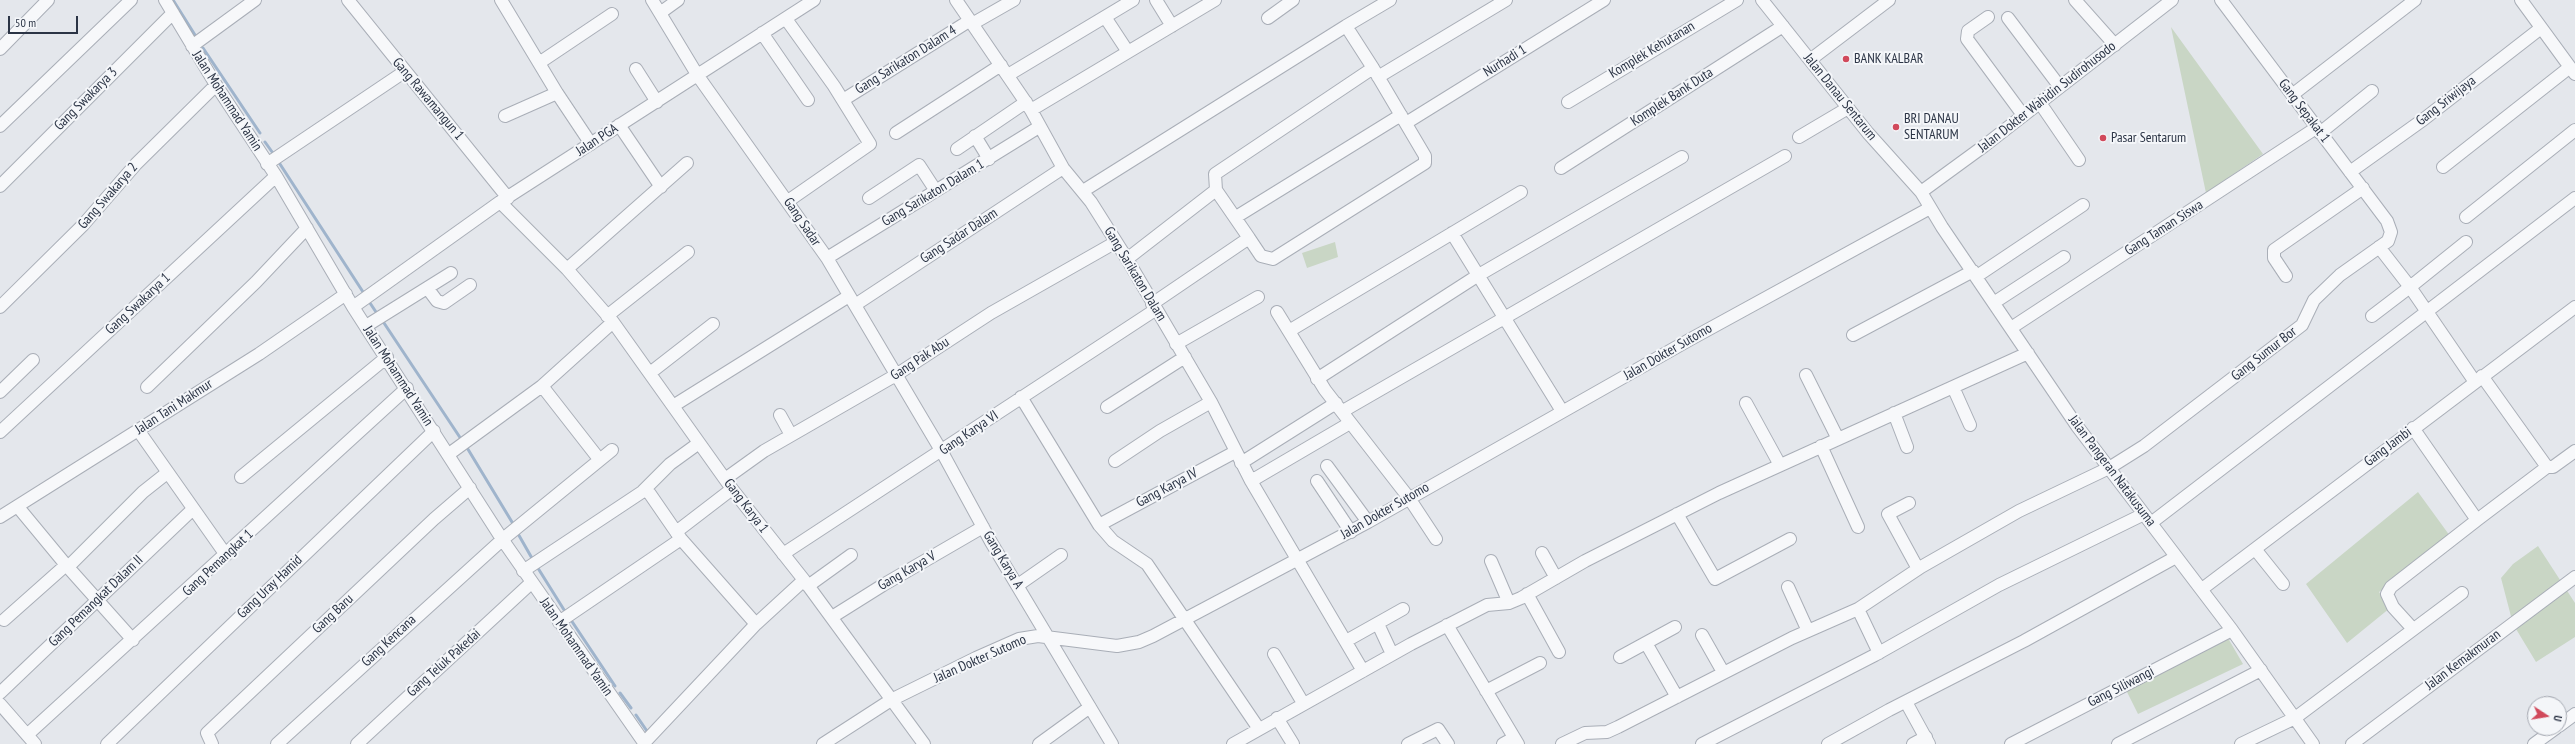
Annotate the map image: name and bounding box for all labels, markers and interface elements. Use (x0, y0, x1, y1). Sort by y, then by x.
scale bar (10, 8, 80, 34)
text: 50 m (15, 15, 36, 30)
street label: Komplek Kehutanan (1606, 18, 1698, 82)
street label: Gang Sarikaton Dalam 4 (852, 22, 960, 98)
street label: Jalan Dokter Wahidin Sudirohusodo (1975, 38, 2119, 156)
street label: Nurhadi 1 (1480, 41, 1530, 81)
street label: Jalan Mohammad Yamin (188, 48, 266, 154)
street label: Jalan Danau Sentarum (1800, 50, 1880, 144)
place label: BANK KALBAR (1854, 51, 1924, 67)
street label: Gang Rawamangun 1 (389, 54, 467, 144)
marker: BANK KALBAR (1841, 54, 1851, 64)
street label: Gang Swakarya 3 (51, 64, 121, 134)
street label: Komplek Bank Duta (1628, 64, 1716, 130)
street label: Gang Sriwijaya (2413, 72, 2479, 130)
street label: Gang Sepakat 1 (2275, 76, 2333, 146)
place label: BRI DANAU SENTARUM (1904, 111, 1959, 144)
street label: Jalan PGA (573, 120, 621, 160)
marker: BRI DANAU SENTARUM (1891, 122, 1901, 132)
place label: Pasar Sentarum (2111, 130, 2186, 146)
marker: Pasar Sentarum (2098, 133, 2108, 143)
street label: Gang Sarikaton Dalam 1 (879, 156, 987, 230)
street label: Gang Swakarya 2 (75, 159, 141, 233)
street label: Gang Sadar (780, 195, 824, 249)
street label: Gang Taman Siswa (2122, 197, 2206, 259)
street label: Gang Sadar Dalam (917, 205, 1001, 267)
street label: Gang Sarikaton Dalam (1100, 224, 1170, 324)
street label: Gang Swakarya 1 (102, 270, 174, 338)
street label: Jalan Dokter Sutomo (1621, 320, 1715, 384)
street label: Jalan Mohammad Yamin (359, 323, 437, 429)
street label: Gang Sumur Bor (2228, 323, 2300, 385)
street label: Gang Pak Abu (888, 334, 952, 384)
street label: Jalan Tani Makmur (132, 376, 216, 438)
street label: Gang Karya VI (936, 407, 1002, 459)
street label: Jalan Pangeran Natakusuma (2065, 412, 2159, 530)
street label: Gang Jambi (2361, 424, 2415, 470)
street label: Gang Karya IV (1133, 465, 1201, 511)
street label: Gang Karya 1 (720, 475, 772, 537)
street label: Jalan Dokter Sutomo (1338, 479, 1432, 543)
street label: Gang Pemangkat 1 (179, 526, 257, 600)
street label: Gang Karya A (979, 528, 1027, 592)
street label: Gang Karya V (875, 548, 939, 594)
street label: Gang Pemangkat Dalam II (45, 552, 147, 650)
street label: Gang Uray Hamid (234, 552, 306, 622)
street label: Gang Baru (309, 591, 357, 637)
street label: Jalan Mohammad Yamin (536, 595, 616, 699)
street label: Gang Kencana (358, 612, 420, 670)
street label: Gang Teluk Pakedai (404, 626, 484, 700)
street label: Jalan Kemakmuran (2422, 626, 2504, 694)
street label: Jalan Dokter Sutomo (931, 631, 1029, 687)
street label: Gang Siliwangi (2085, 663, 2157, 711)
north arrow (2527, 696, 2567, 736)
text: U (2550, 714, 2565, 723)

